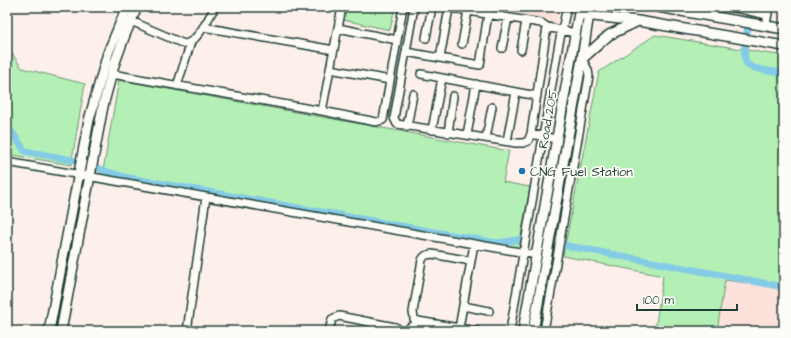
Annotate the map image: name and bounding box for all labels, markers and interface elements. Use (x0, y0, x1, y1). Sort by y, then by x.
street label: Road 205 (534, 88, 562, 150)
place label: CNG Fuel Station (530, 163, 633, 181)
marker: CNG Fuel Station (517, 166, 527, 176)
scale bar (637, 286, 737, 312)
text: 100 m (643, 292, 674, 309)

